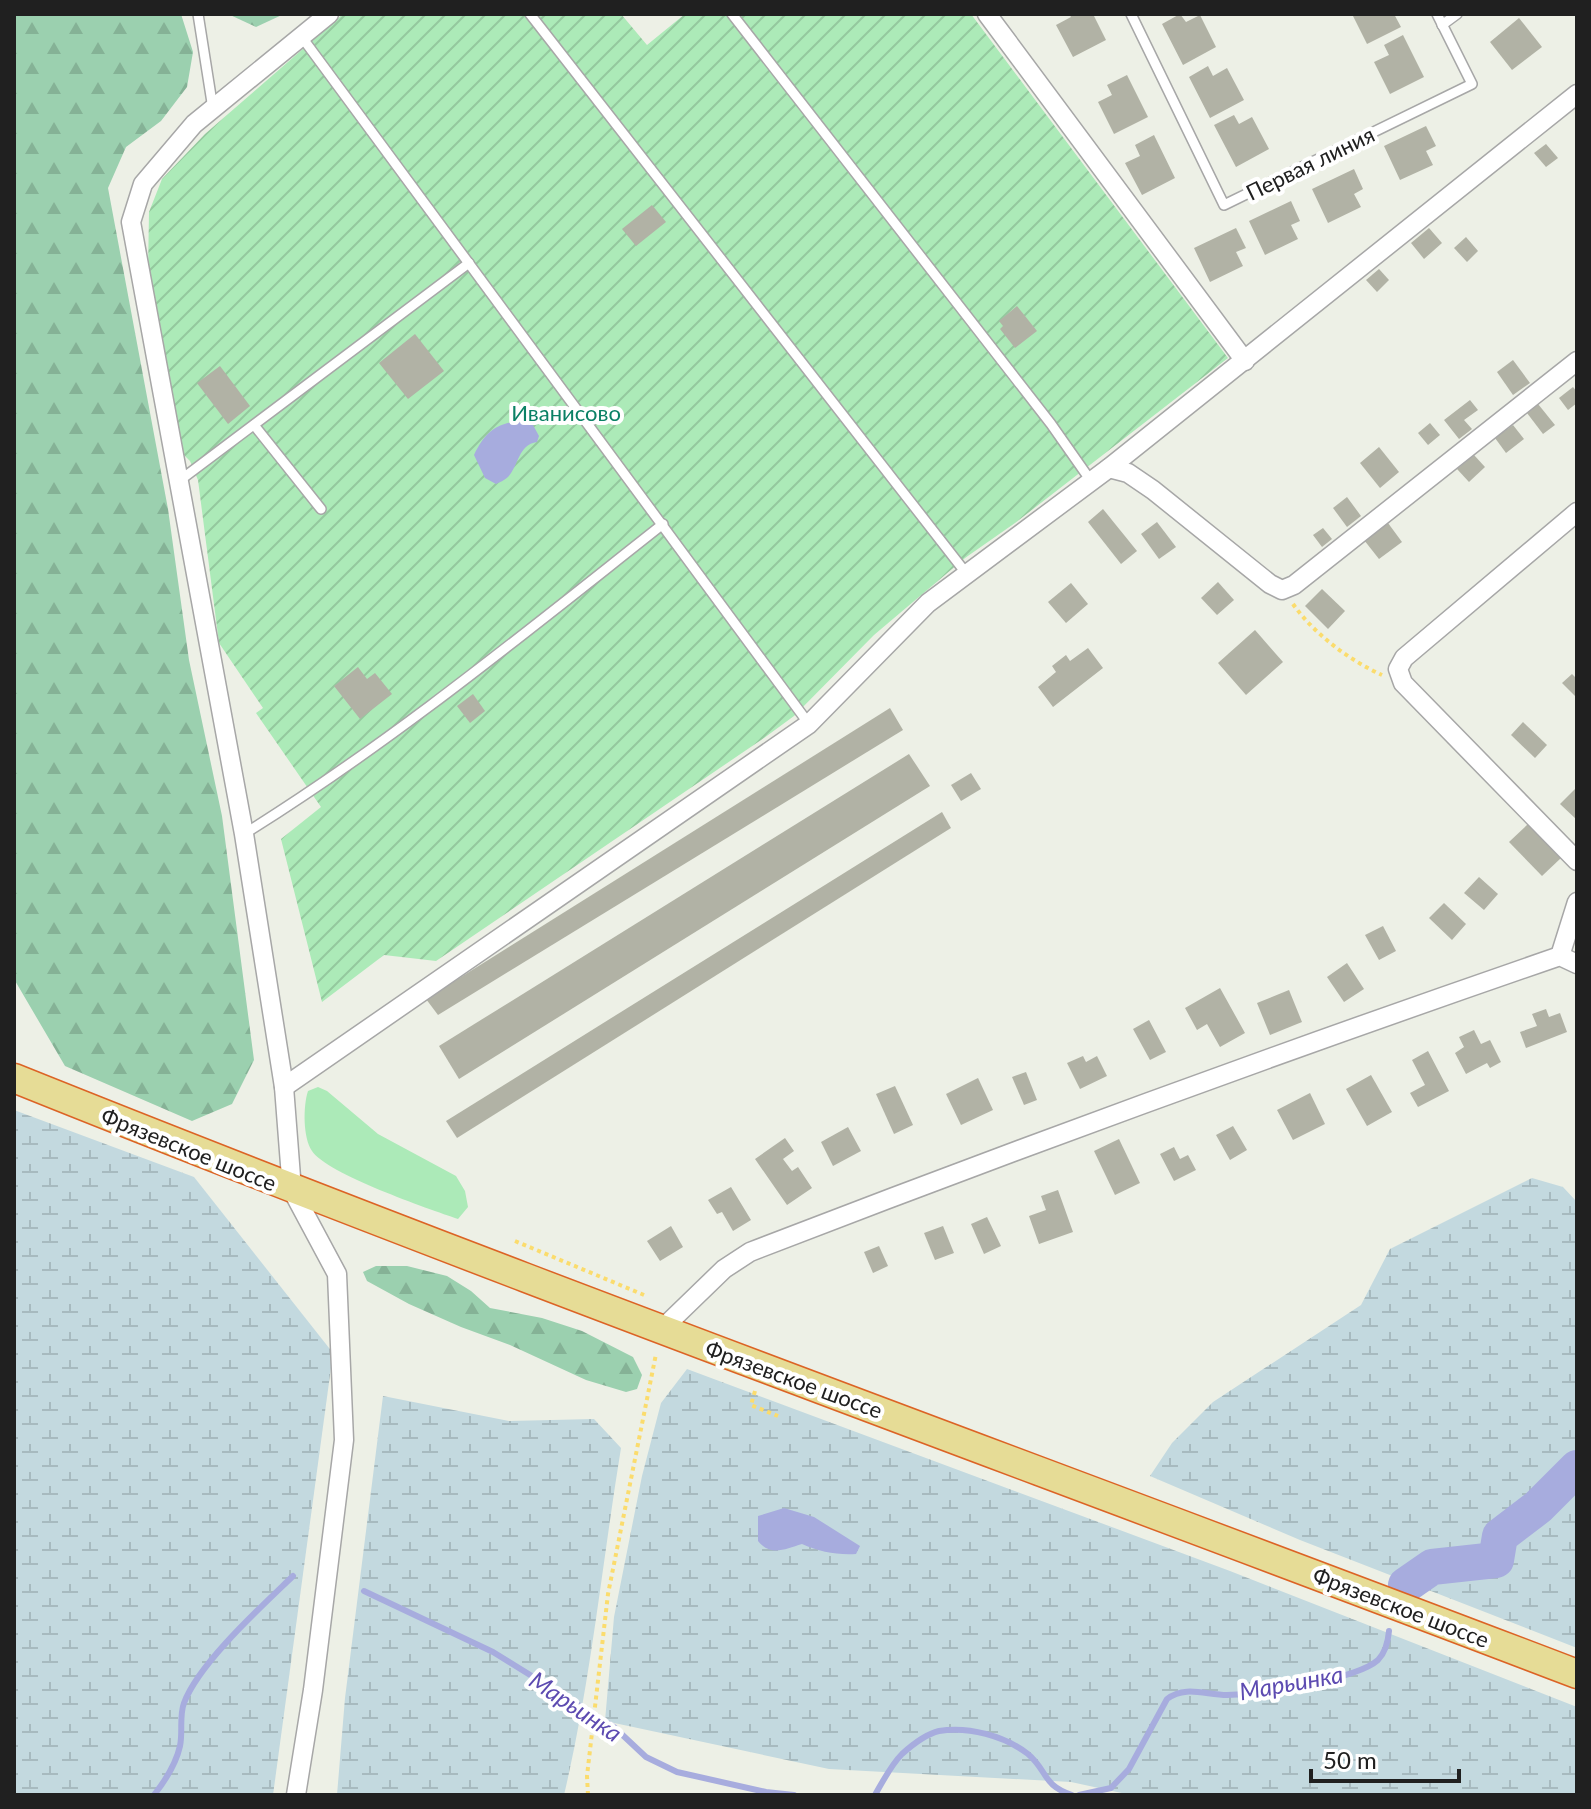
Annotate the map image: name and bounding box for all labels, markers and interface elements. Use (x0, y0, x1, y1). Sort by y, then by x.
street label: Первая линия (1241, 120, 1379, 206)
park label: Иванисово (511, 399, 621, 426)
street label: Фрязевское шоссе (97, 1102, 281, 1196)
street label: Фрязевское шоссе (702, 1334, 886, 1424)
street label: Фрязевское шоссе (1309, 1561, 1493, 1653)
water label: Марьинка (1237, 1659, 1345, 1705)
water label: Марьинка (524, 1665, 628, 1747)
scale bar (1311, 1733, 1459, 1783)
text: 50 m (1323, 1745, 1377, 1774)

